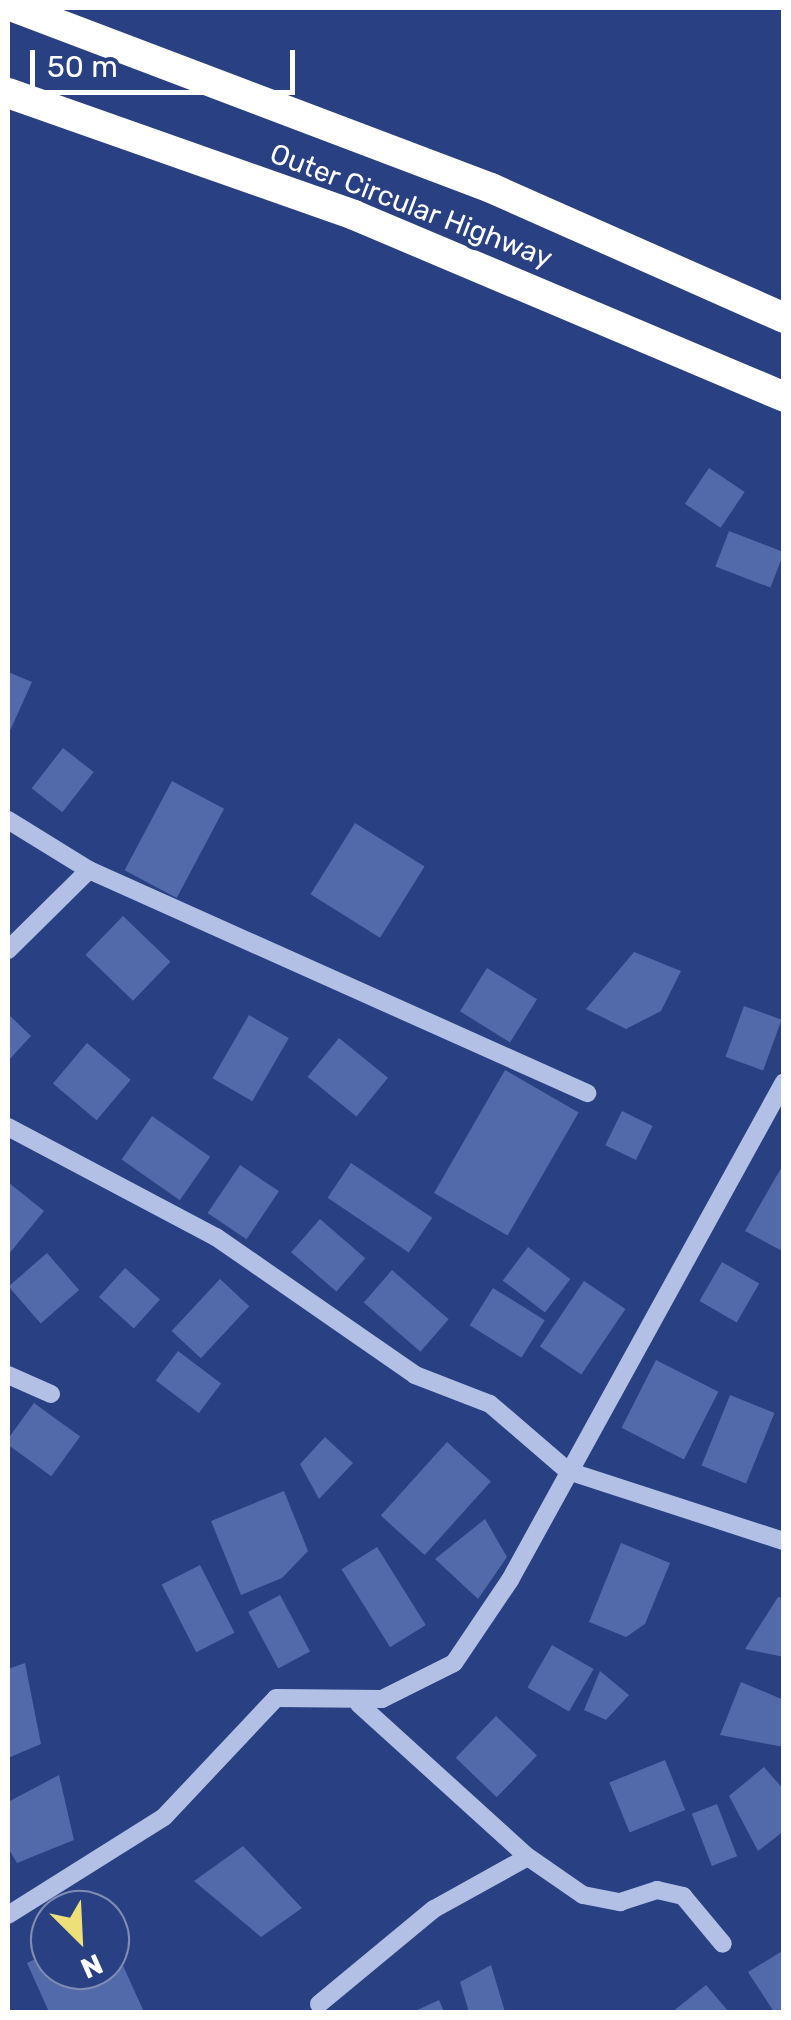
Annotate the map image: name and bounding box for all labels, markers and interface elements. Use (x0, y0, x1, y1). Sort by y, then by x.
scale bar (35, 30, 300, 92)
text: 50 m (47, 49, 118, 85)
street label: Outer Circular Highway (265, 136, 557, 276)
north arrow (30, 1890, 130, 1990)
text: N (76, 1947, 108, 1985)

